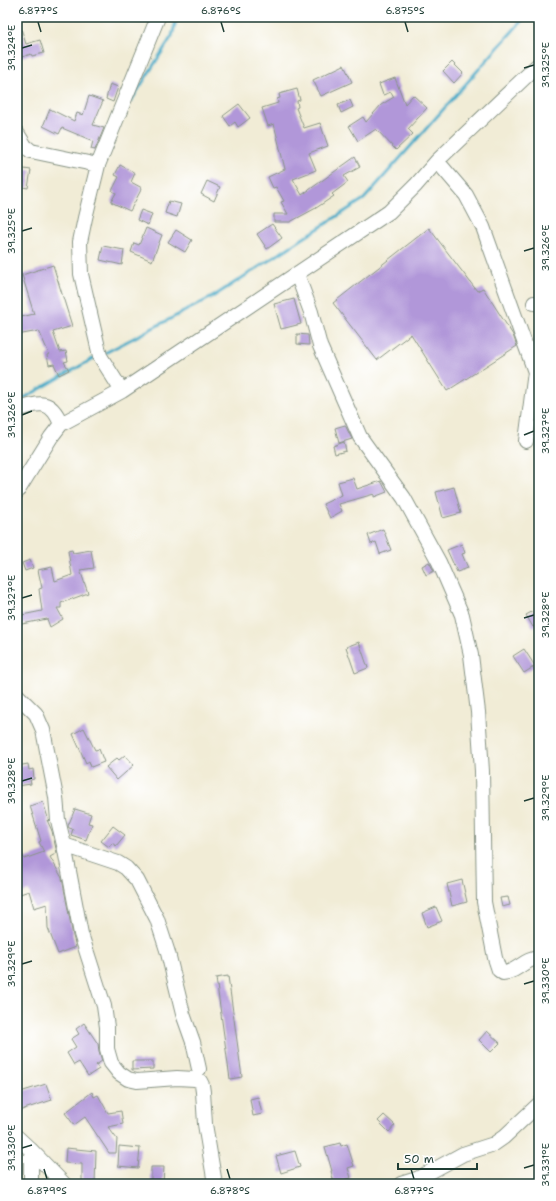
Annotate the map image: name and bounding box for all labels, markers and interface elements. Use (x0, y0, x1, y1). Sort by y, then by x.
text: 6.877°S (18, 4, 58, 17)
text: 6.876°S (201, 4, 241, 17)
text: 6.875°S (386, 4, 425, 17)
text: 39.324°E (5, 25, 18, 71)
text: 39.325°E (539, 42, 552, 88)
text: 39.325°E (5, 208, 18, 254)
text: 39.326°E (539, 225, 552, 271)
text: 39.326°E (5, 392, 18, 438)
text: 39.327°E (539, 408, 552, 454)
text: 39.327°E (5, 575, 18, 621)
text: 39.328°E (539, 591, 552, 639)
text: 39.328°E (5, 757, 18, 805)
text: 39.329°E (539, 775, 552, 821)
text: 39.329°E (5, 941, 18, 987)
text: 39.330°E (539, 957, 552, 1005)
text: 39.330°E (5, 1124, 18, 1172)
text: 39.331°E (539, 1143, 552, 1187)
scale bar (398, 1145, 477, 1171)
text: 50 m (404, 1151, 434, 1167)
text: 6.879°S (27, 1184, 67, 1197)
text: 6.878°S (210, 1184, 250, 1197)
text: 6.877°S (394, 1184, 434, 1197)

